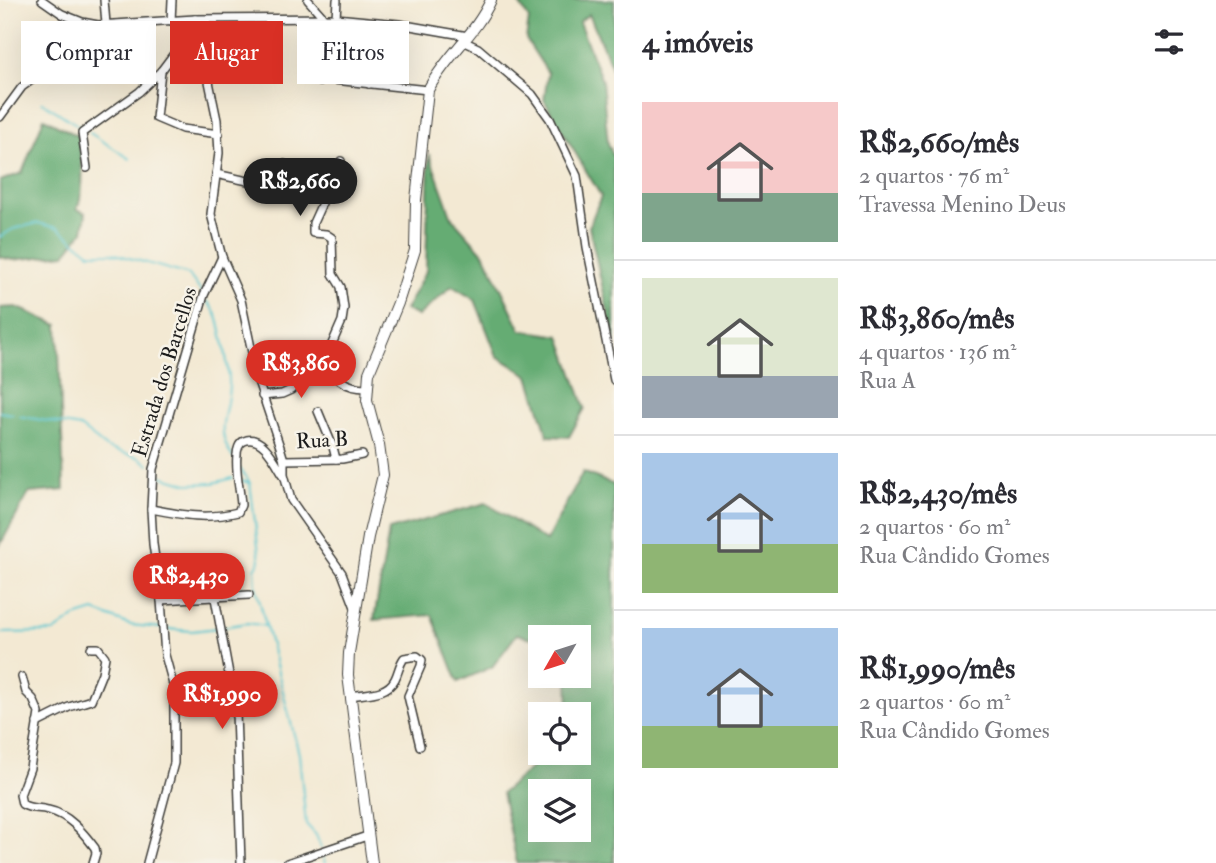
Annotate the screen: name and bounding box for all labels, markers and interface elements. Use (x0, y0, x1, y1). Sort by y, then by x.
chip: Comprar (21, 21, 156, 84)
chip: Alugar (170, 21, 283, 84)
chip: Filtros (297, 21, 409, 84)
icon: filters (1150, 23, 1188, 61)
text: 4 imóveis (642, 24, 753, 61)
text: R$2,660/mês (859, 124, 1019, 161)
icon: home (698, 130, 782, 214)
pin: R$2,660 (235, 158, 365, 218)
text: 2 quartos · 76 m² (859, 161, 1009, 190)
text: R$2,660 (259, 166, 341, 195)
text: Travessa Menino Deus (859, 190, 1066, 219)
street label: Estrada dos Barcellos (126, 284, 203, 460)
text: R$3,860/mês (859, 300, 1014, 337)
icon: home (698, 306, 782, 390)
text: 4 quartos · 136 m² (859, 337, 1017, 366)
pin: R$3,860 (236, 340, 366, 400)
text: R$3,860 (262, 348, 340, 377)
text: Rua A (859, 366, 916, 395)
street label: Rua B (295, 426, 349, 455)
text: R$2,430/mês (859, 475, 1017, 512)
icon: home (698, 481, 782, 565)
text: 2 quartos · 60 m² (859, 512, 1011, 541)
text: Rua Cândido Gomes (859, 541, 1050, 570)
pin: R$2,430 (124, 554, 254, 613)
text: R$2,430 (149, 561, 229, 590)
north arrow (528, 625, 592, 688)
map controls (528, 625, 591, 842)
text: R$1,990/mês (859, 650, 1015, 687)
icon: home (698, 656, 782, 740)
pin: R$1,990 (157, 672, 287, 731)
text: R$1,990 (183, 679, 261, 708)
text: 2 quartos · 60 m² (859, 687, 1011, 716)
button: locate (528, 702, 591, 765)
text: Rua Cândido Gomes (859, 716, 1050, 745)
button: layers (528, 779, 591, 842)

